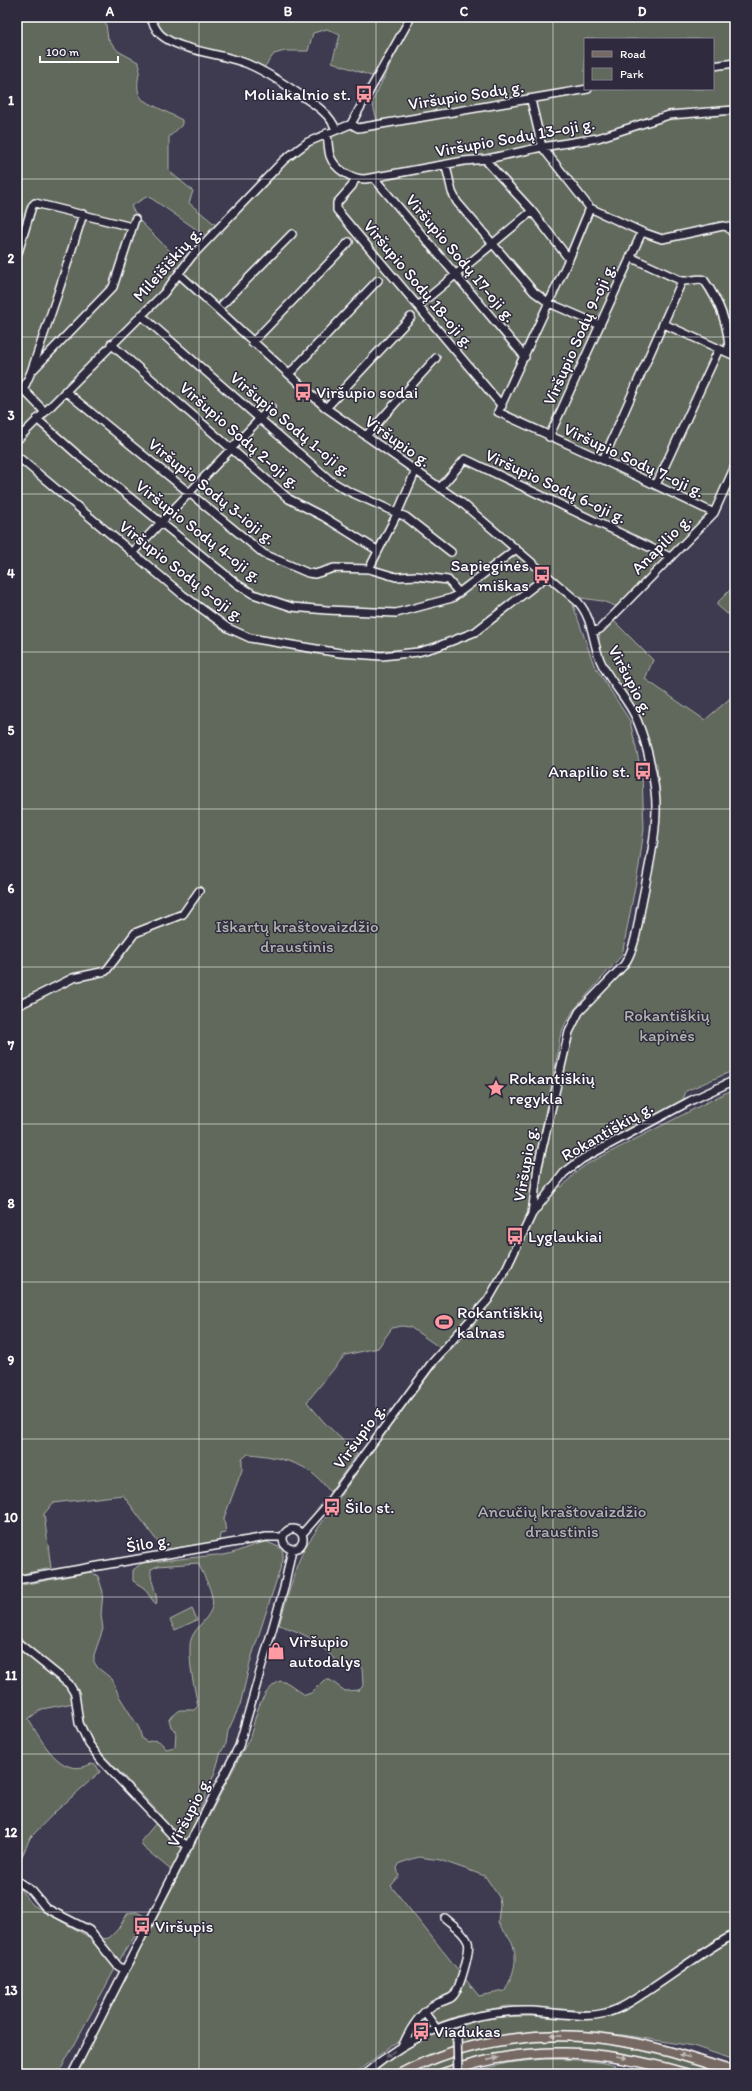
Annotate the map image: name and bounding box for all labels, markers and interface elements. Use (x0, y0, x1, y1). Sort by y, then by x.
text: A (105, 4, 115, 19)
text: B (284, 4, 293, 19)
text: C (460, 4, 469, 19)
text: D (638, 4, 647, 19)
scale bar (40, 38, 118, 64)
legend (584, 38, 714, 90)
text: 100 m (46, 45, 79, 59)
text: Road (620, 47, 646, 61)
text: Park (620, 67, 644, 81)
street label: Viršupio Sodų g. (407, 76, 525, 114)
place label: Moliakalnio st. (244, 84, 351, 104)
bus stop icon: Moliakalnio st. (354, 84, 374, 104)
text: 1 (8, 93, 14, 108)
street label: Viršupio Sodų 13-oji g. (434, 113, 596, 161)
street label: Viršupio Sodų 17-oji g. (402, 190, 520, 326)
street label: Viršupio Sodų 18-oji g. (359, 216, 479, 352)
street label: Mileišiškių g. (128, 223, 206, 305)
text: 2 (8, 251, 15, 266)
street label: Viršupio Sodų 9-oji g. (539, 260, 619, 408)
street label: Viršupio Sodų 1-oji g. (226, 367, 356, 481)
street label: Viršupio Sodų 2-oji g. (176, 377, 304, 493)
bus stop icon: Viršupio sodai (293, 382, 313, 402)
place label: Viršupio sodai (316, 382, 418, 402)
text: 3 (7, 408, 15, 423)
street label: Viršupio g. (361, 411, 435, 471)
street label: Viršupio Sodų 7-oji g. (560, 419, 708, 501)
street label: Viršupio Sodų 3-ioji g. (144, 433, 280, 549)
street label: Viršupio Sodų 6-oji g. (482, 445, 630, 527)
street label: Viršupio Sodų 4-oji g. (132, 475, 266, 587)
street label: Anapilio g. (627, 510, 695, 578)
street label: Viršupio Sodų 5-oji g. (115, 516, 249, 626)
place label: Sapieginės miškas (451, 555, 529, 595)
bus stop icon: Sapieginės miškas (532, 565, 552, 585)
text: 4 (7, 566, 15, 581)
street label: Viršupio g. (604, 642, 658, 718)
text: 5 (8, 723, 15, 738)
place label: Anapilio st. (548, 761, 630, 781)
bus stop icon: Anapilio st. (633, 761, 653, 781)
text: 6 (8, 881, 15, 896)
park label: Iškartų kraštovaizdžio draustinis (215, 916, 379, 956)
park label: Rokantiškių kapinės (624, 1005, 711, 1045)
text: 7 (7, 1038, 15, 1053)
place label: Rokantiškių regykla (509, 1068, 595, 1108)
place icon: Rokantiškių regykla (486, 1078, 506, 1098)
street label: Rokantiškių g. (558, 1097, 656, 1165)
street label: Viršupio g. (509, 1125, 541, 1203)
text: 8 (7, 1196, 15, 1211)
bus stop icon: Lyglaukiai (505, 1226, 525, 1246)
place label: Lyglaukiai (528, 1226, 602, 1246)
place label: Rokantiškių kalnas (457, 1302, 543, 1342)
sports icon: Rokantiškių kalnas (434, 1312, 454, 1332)
text: 9 (8, 1353, 15, 1368)
street label: Viršupio g. (329, 1399, 389, 1473)
bus stop icon: Šilo st. (322, 1497, 342, 1517)
place label: Šilo st. (345, 1497, 394, 1517)
park label: Ancučių kraštovaizdžio draustinis (478, 1501, 646, 1541)
text: 10 (4, 1510, 18, 1525)
street label: Šilo g. (125, 1529, 171, 1557)
place label: Viršupio autodalys (289, 1631, 360, 1671)
shop icon: Viršupio autodalys (266, 1641, 286, 1661)
text: 11 (5, 1668, 17, 1683)
street label: Viršupio g. (163, 1774, 215, 1850)
text: 12 (5, 1825, 18, 1840)
bus stop icon: Viršupis (132, 1916, 152, 1936)
place label: Viršupis (155, 1916, 213, 1936)
text: 13 (4, 1983, 18, 1998)
bus stop icon: Viadukas (411, 2021, 431, 2041)
place label: Viadukas (434, 2021, 501, 2041)
one-way arrow (549, 2033, 562, 2039)
one-way arrow (385, 2050, 395, 2058)
one-way arrow (678, 2053, 690, 2059)
one-way arrow (616, 2055, 628, 2061)
one-way arrow (486, 2056, 499, 2062)

